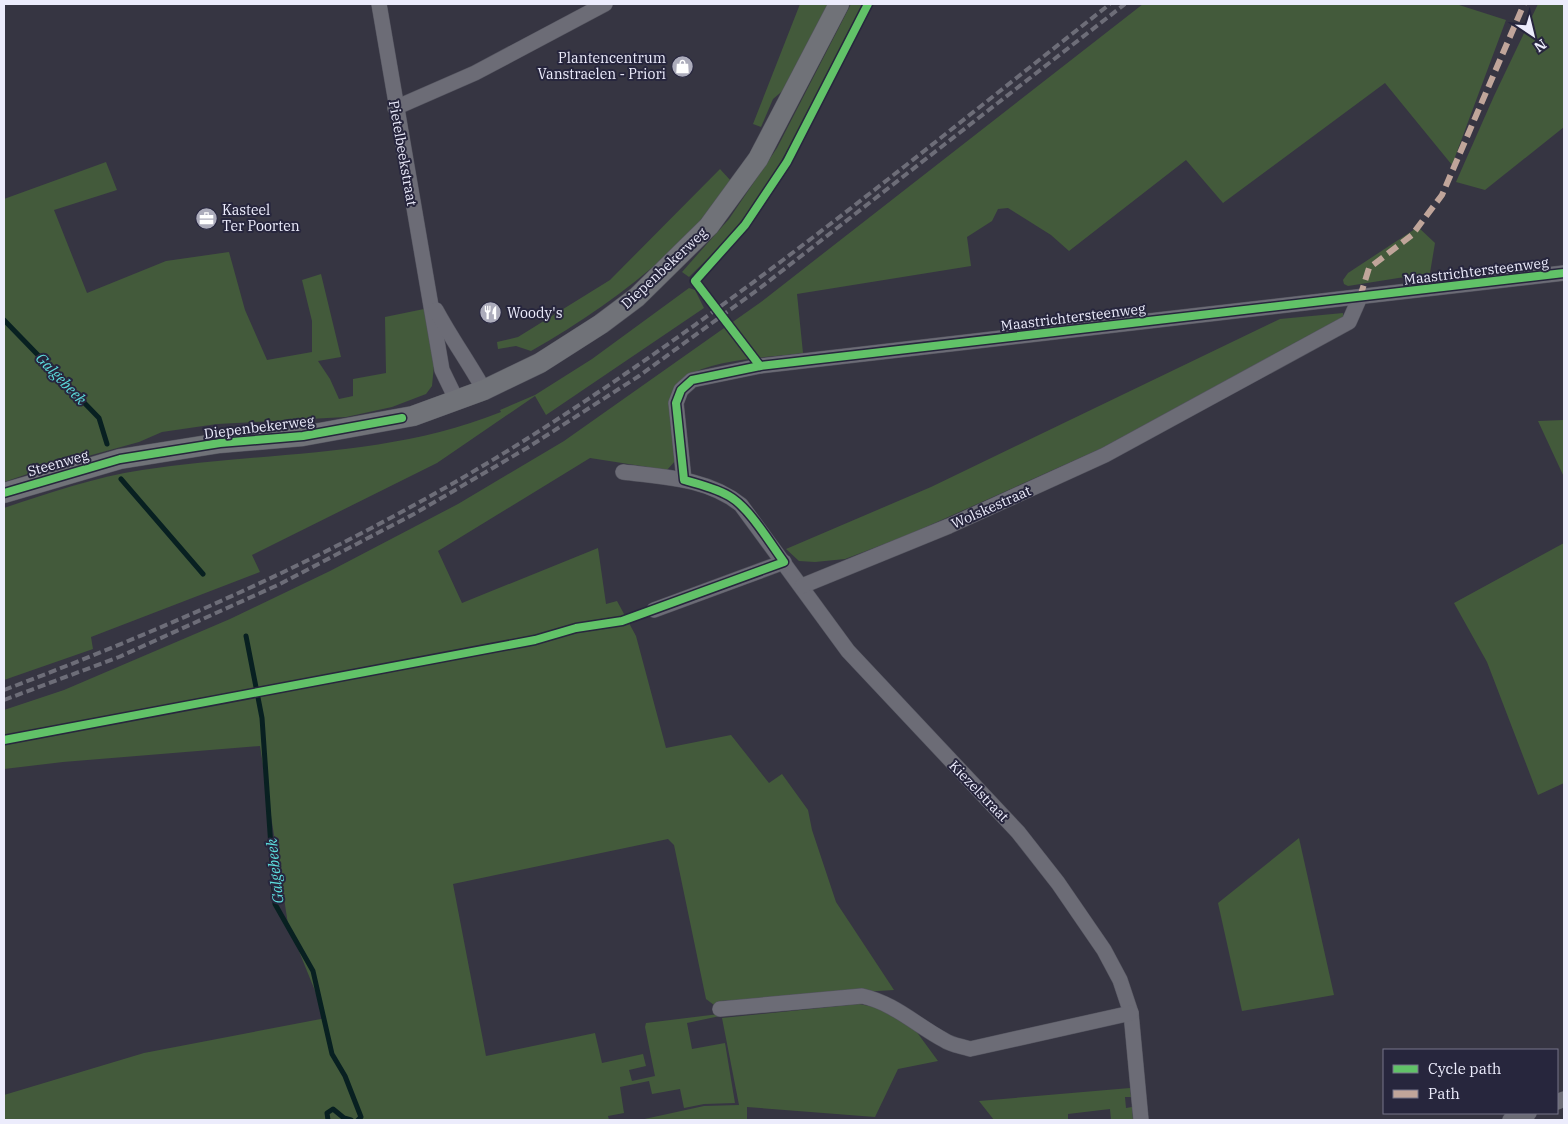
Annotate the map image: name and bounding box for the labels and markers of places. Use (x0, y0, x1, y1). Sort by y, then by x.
place label: Plantencentrum Vanstraelen - Priori (538, 49, 666, 83)
shop icon: Plantencentrum Vanstraelen - Priori (670, 54, 694, 78)
place label: Kasteel Ter Poorten (222, 201, 300, 235)
office icon: Kasteel Ter Poorten (194, 206, 218, 230)
restaurant icon: Woody's (479, 301, 503, 325)
place label: Woody's (507, 304, 563, 322)

